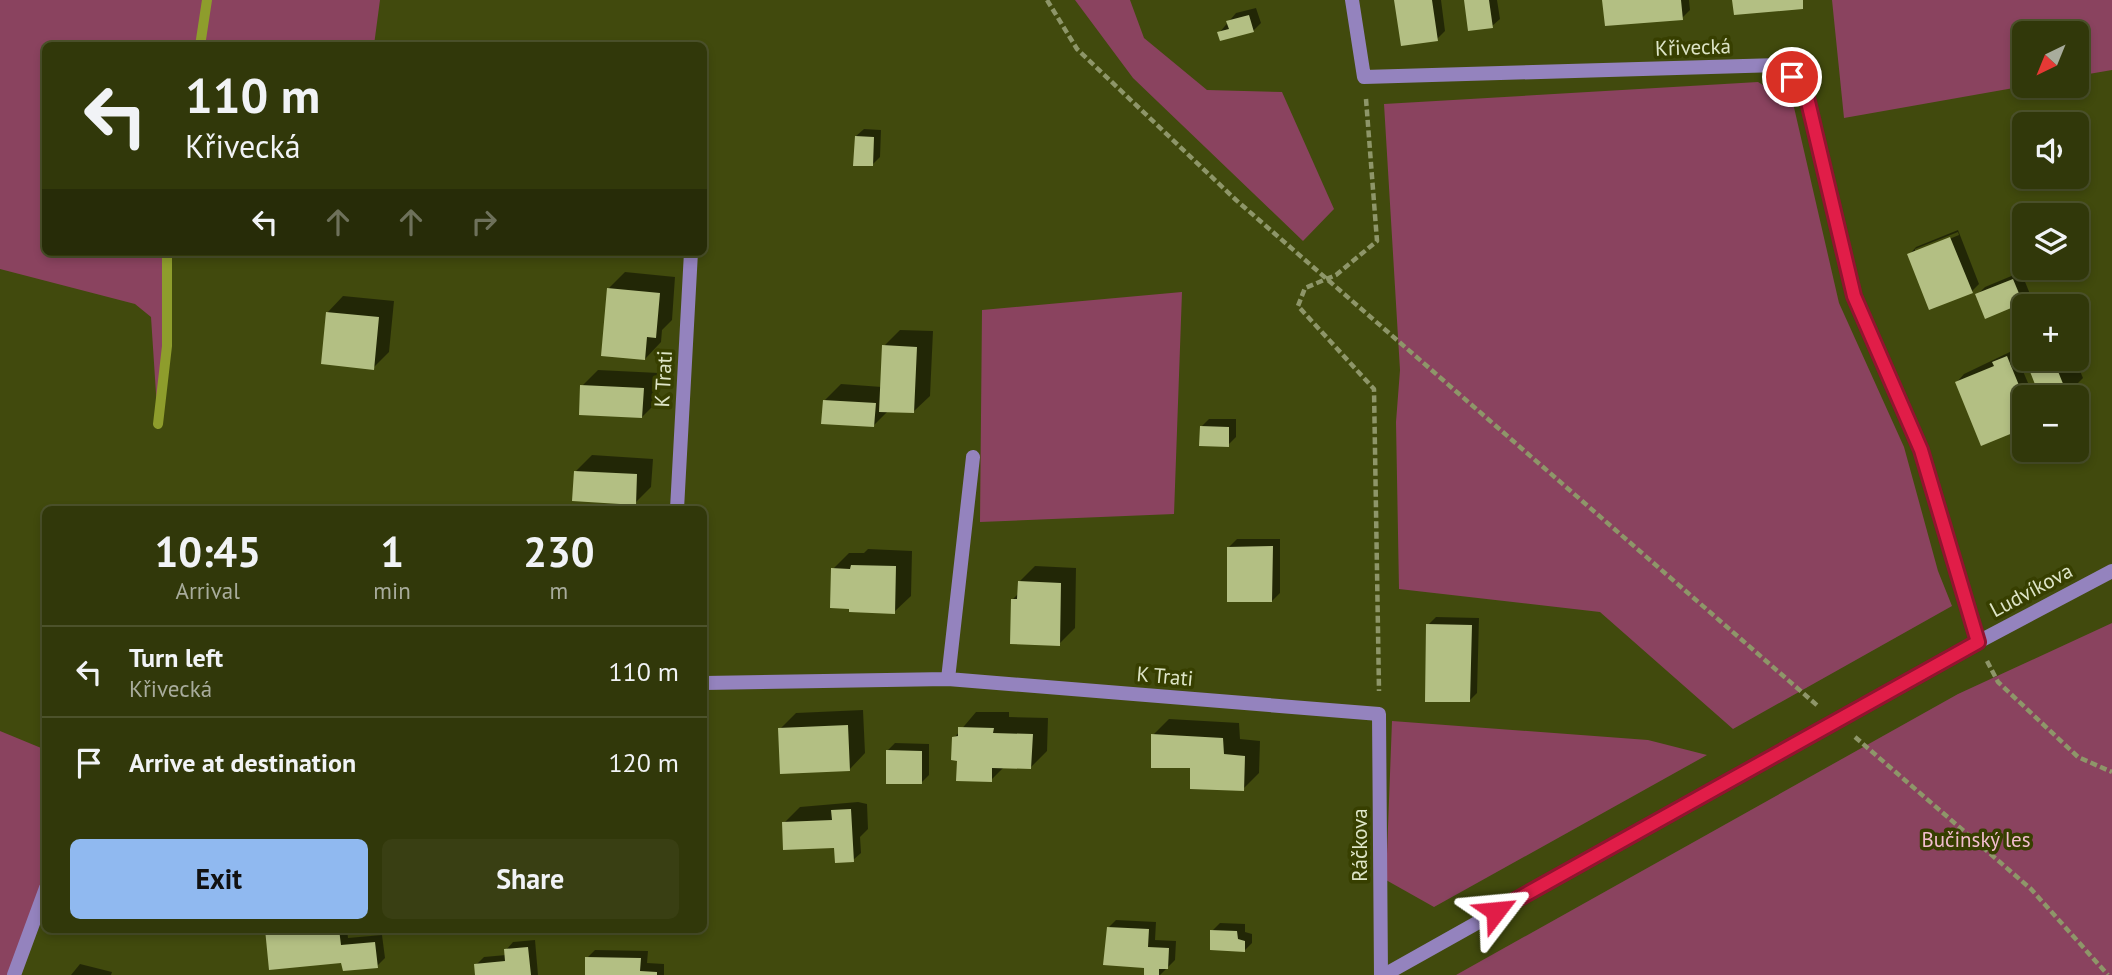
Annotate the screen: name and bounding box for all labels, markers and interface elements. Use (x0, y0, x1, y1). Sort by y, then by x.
north arrow (2012, 21, 2090, 98)
map controls (2012, 21, 2089, 462)
street label: Křivecká (1655, 32, 1731, 62)
pin (1762, 47, 1822, 107)
icon: arrive (1773, 58, 1811, 96)
text: 110 m (185, 63, 320, 127)
icon: left (70, 70, 161, 161)
button: sound (2012, 112, 2089, 189)
text: Křivecká (185, 125, 301, 167)
icon: left (246, 203, 284, 241)
icon: ahead (319, 203, 357, 241)
icon: ahead (392, 203, 430, 241)
icon: right (465, 203, 503, 241)
button: layers (2012, 203, 2089, 280)
button: + (2012, 294, 2089, 371)
street label: K Trati (648, 350, 678, 408)
button: − (2012, 385, 2089, 462)
text: 10:45 (154, 524, 261, 579)
text: 1 (380, 524, 404, 579)
text: 230 (523, 524, 595, 579)
street label: Ludvíkova (1985, 557, 2077, 623)
text: Arrival (175, 576, 240, 605)
text: min (373, 576, 411, 605)
text: m (550, 576, 568, 605)
text: Turn left (129, 641, 223, 674)
icon: left (70, 653, 108, 691)
text: 110 m (608, 655, 679, 688)
street label: K Trati (1135, 660, 1195, 692)
text: Křivecká (129, 674, 212, 703)
icon: arrive (70, 744, 108, 782)
text: Arrive at destination (129, 746, 356, 779)
text: 120 m (608, 746, 679, 779)
street label: Ráčkova (1346, 808, 1373, 882)
park label: Bučinský les (1921, 826, 2031, 853)
button: Exit (70, 839, 368, 919)
button: Share (382, 839, 679, 919)
position arrow (1459, 874, 1533, 948)

